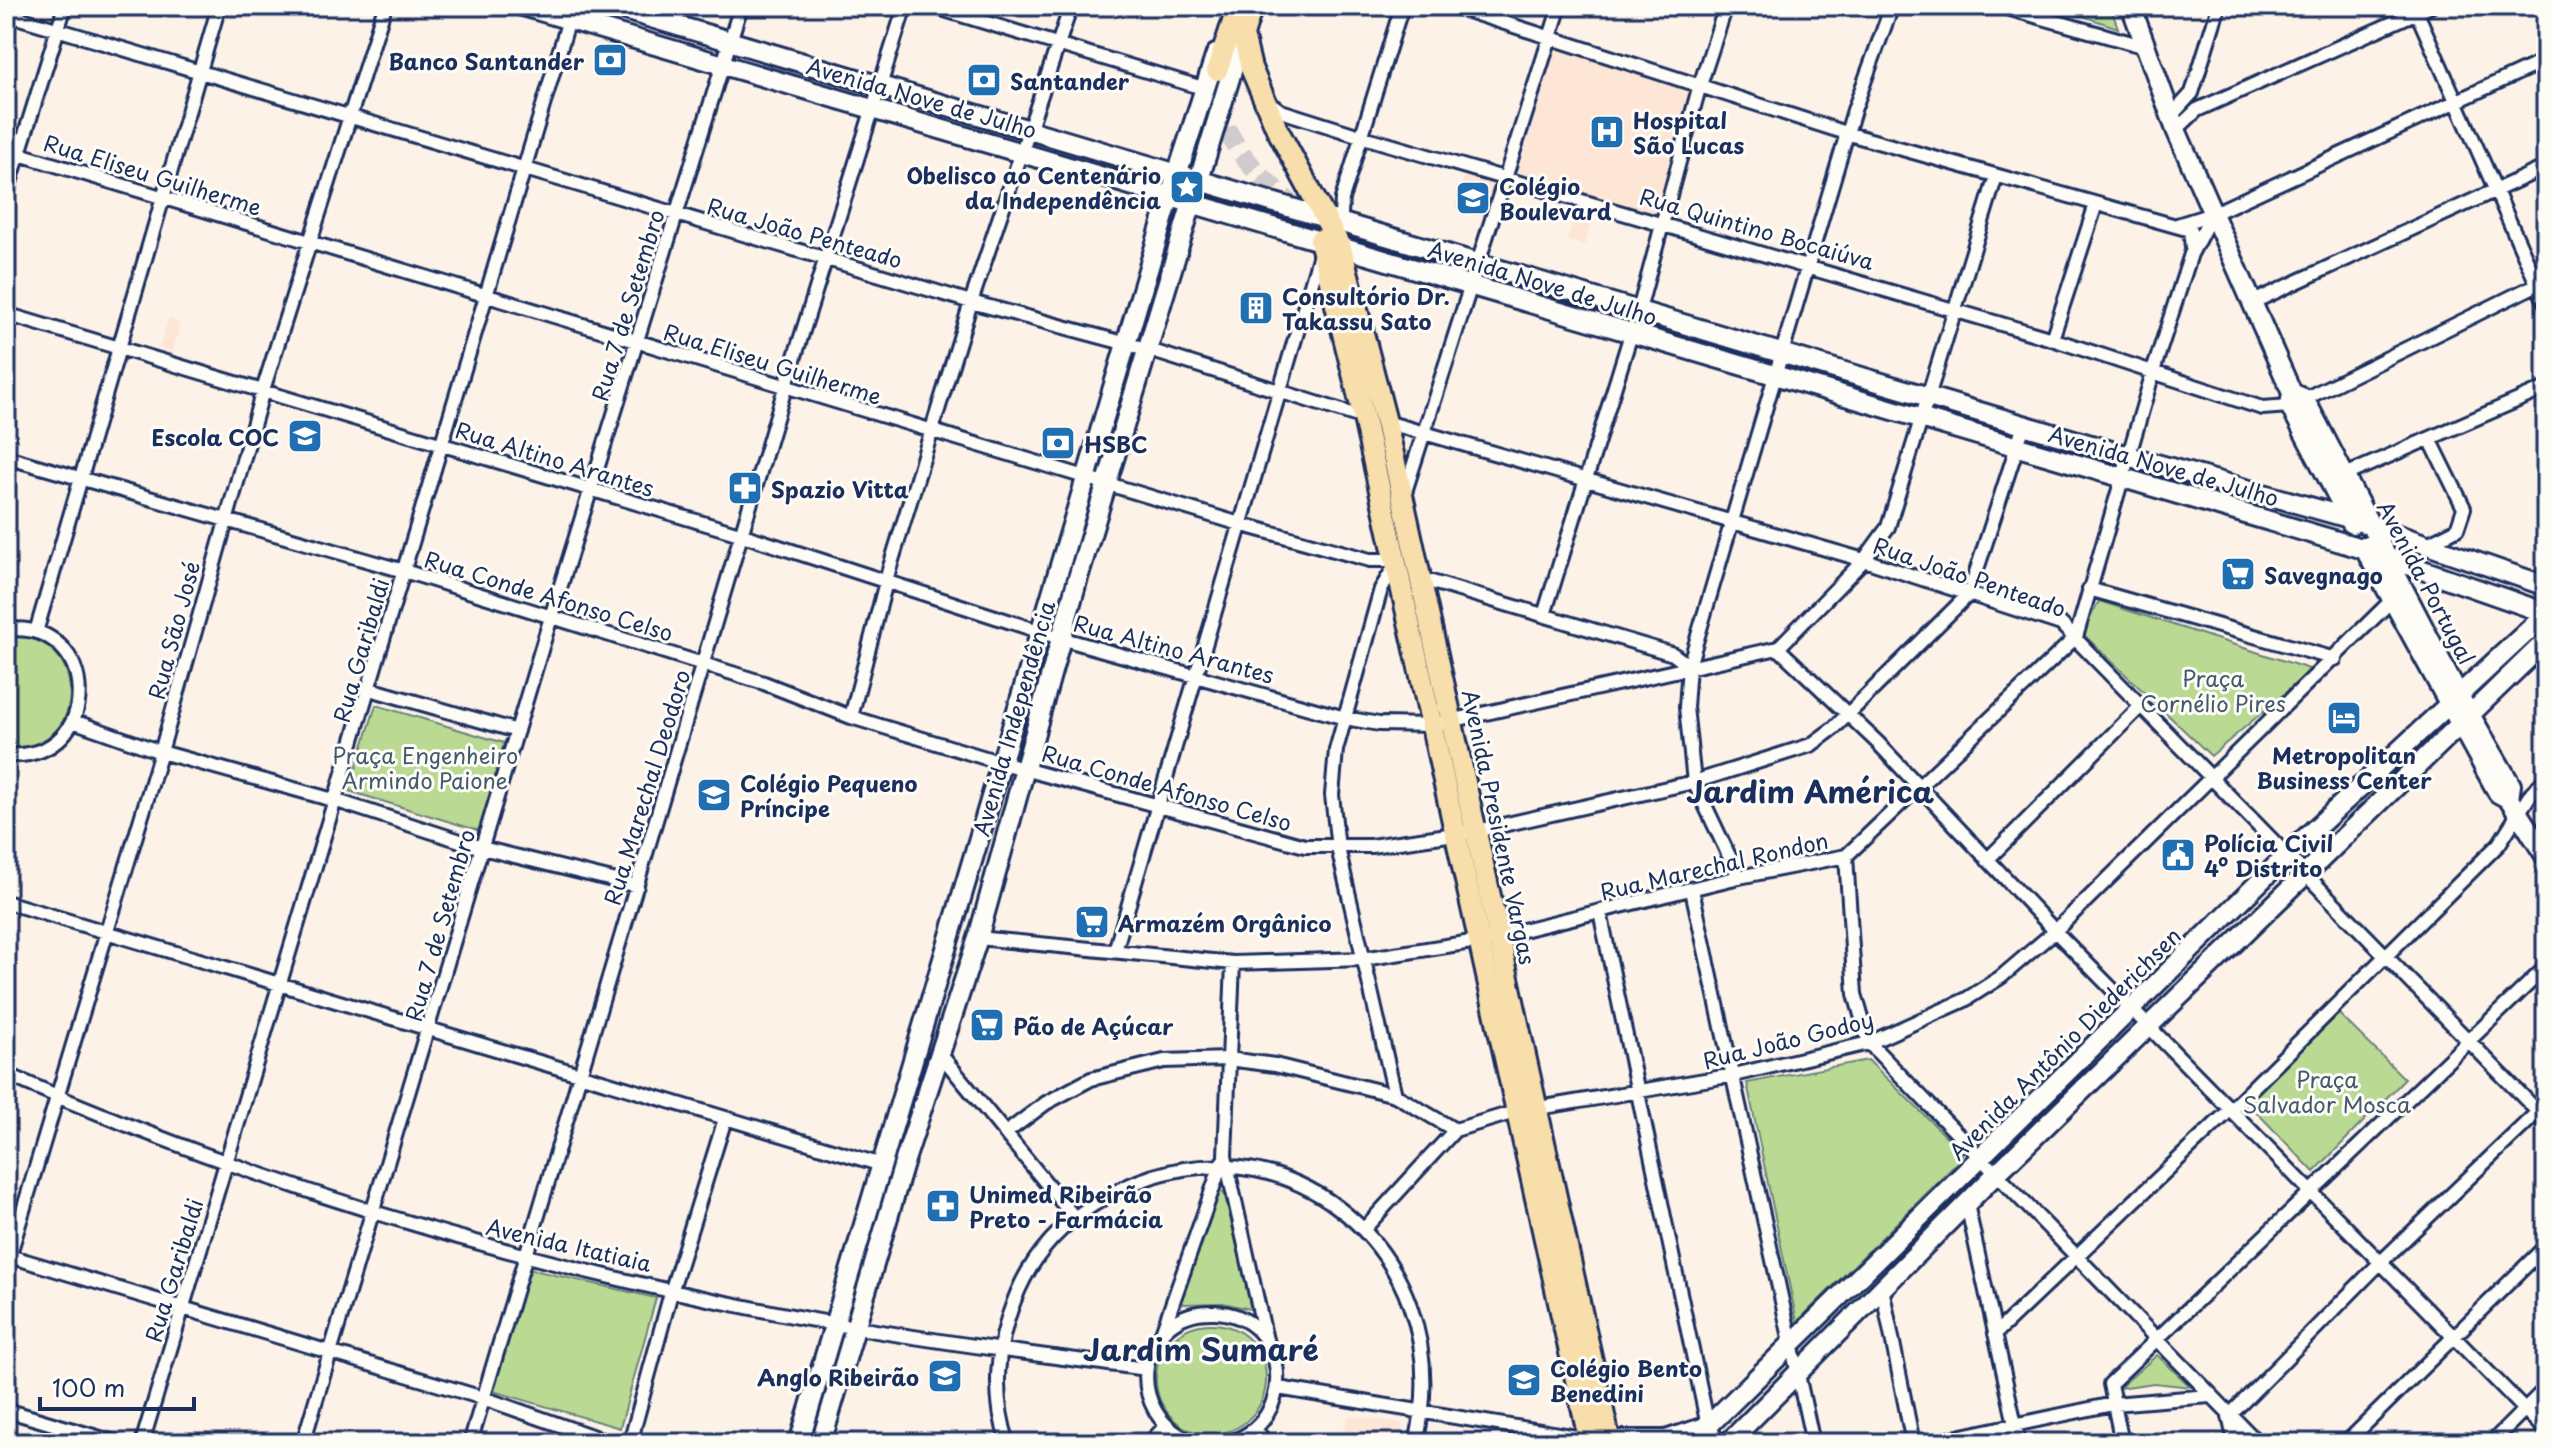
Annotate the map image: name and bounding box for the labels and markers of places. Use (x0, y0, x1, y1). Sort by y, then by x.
bank icon: Banco Santander (591, 41, 629, 79)
place label: Banco Santander (388, 44, 585, 77)
bank icon: Santander (965, 61, 1003, 99)
place label: Santander (1010, 64, 1130, 97)
place label: Hospital São Lucas (1633, 103, 1745, 161)
hospital icon: Hospital São Lucas (1588, 113, 1626, 151)
place label: Obelisco ao Centenário da Independência (906, 158, 1161, 216)
place icon: Obelisco ao Centenário da Independência (1168, 168, 1206, 206)
place label: Colégio Boulevard (1499, 169, 1612, 227)
school or university icon: Colégio Boulevard (1454, 179, 1492, 217)
place label: Consultório Dr. Takassu Sato (1282, 279, 1450, 337)
building icon: Consultório Dr. Takassu Sato (1237, 289, 1275, 327)
school or university icon: Escola COC (286, 417, 324, 455)
place label: Escola COC (152, 420, 279, 453)
bank icon: HSBC (1039, 424, 1077, 462)
place label: HSBC (1084, 427, 1147, 460)
pharmacy icon: Spazio Vitta (726, 469, 764, 507)
place label: Spazio Vitta (771, 472, 909, 505)
supermarket icon: Savegnago (2219, 555, 2257, 593)
place label: Savegnago (2264, 558, 2383, 591)
hotel icon: Metropolitan Business Center (2325, 699, 2363, 737)
place label: Metropolitan Business Center (2256, 738, 2432, 796)
place label: Colégio Pequeno Príncipe (740, 766, 918, 824)
school or university icon: Colégio Pequeno Príncipe (695, 776, 733, 814)
place label: Polícia Civil 4º Distrito (2204, 826, 2333, 884)
public building icon: Polícia Civil 4º Distrito (2159, 836, 2197, 874)
supermarket icon: Armazém Orgânico (1073, 903, 1111, 941)
place label: Armazém Orgânico (1117, 906, 1331, 939)
supermarket icon: Pão de Açúcar (968, 1006, 1006, 1044)
place label: Pão de Açúcar (1013, 1009, 1174, 1042)
place label: Unimed Ribeirão Preto - Farmácia (969, 1177, 1163, 1235)
pharmacy icon: Unimed Ribeirão Preto - Farmácia (924, 1187, 962, 1225)
place label: Colégio Bento Benedini (1550, 1351, 1702, 1409)
school or university icon: Anglo Ribeirão (926, 1357, 964, 1395)
place label: Anglo Ribeirão (757, 1360, 919, 1393)
school or university icon: Colégio Bento Benedini (1505, 1361, 1543, 1399)

